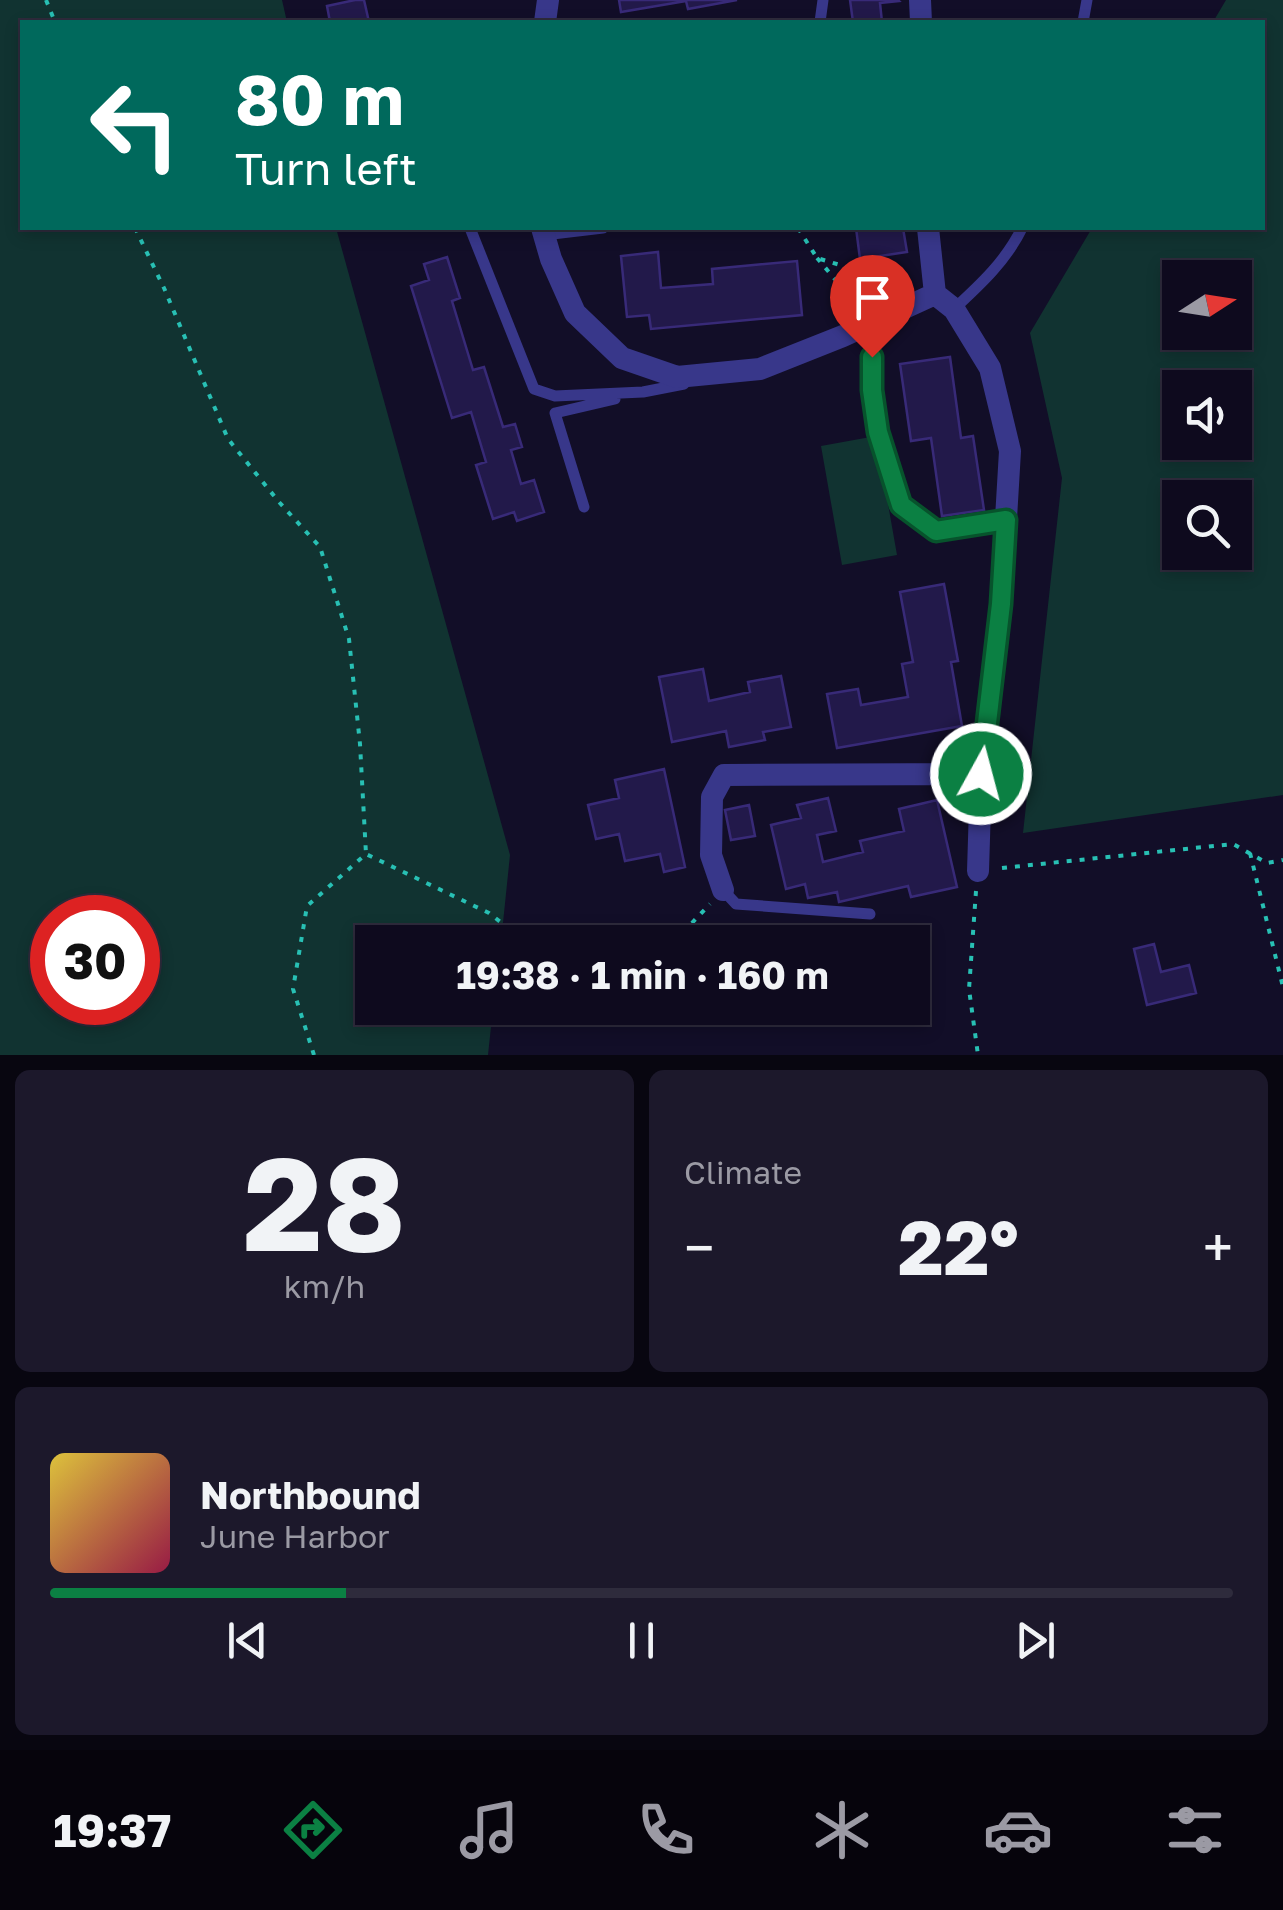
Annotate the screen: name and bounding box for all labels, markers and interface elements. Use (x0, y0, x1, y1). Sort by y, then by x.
text: 80 m (235, 56, 404, 140)
icon: left (70, 60, 200, 190)
text: Turn left (235, 141, 417, 195)
pin (830, 255, 915, 358)
north arrow (1162, 260, 1252, 350)
map controls (1162, 260, 1252, 570)
icon: arrive (845, 270, 900, 325)
button: sound (1162, 370, 1252, 460)
button: search (1162, 480, 1252, 570)
position arrow (929, 722, 1033, 826)
speed limit sign: 30 (30, 895, 160, 1025)
text: 19:38 · 1 min · 160 m (456, 952, 829, 997)
text: 28 (243, 1124, 406, 1280)
text: Climate (684, 1153, 802, 1191)
text: 22° (898, 1201, 1019, 1292)
text: − (684, 1214, 714, 1280)
text: + (1203, 1214, 1233, 1280)
text: km/h (284, 1267, 365, 1305)
text: Northbound (200, 1472, 421, 1517)
text: June Harbor (200, 1517, 390, 1555)
icon: previous (220, 1613, 275, 1668)
icon: pause (614, 1613, 669, 1668)
icon: next (1008, 1613, 1063, 1668)
icon: directions (278, 1795, 348, 1865)
icon: music (454, 1795, 524, 1865)
icon: phone (631, 1795, 701, 1865)
icon: climate (807, 1795, 877, 1865)
icon: car (983, 1795, 1053, 1865)
icon: filters (1160, 1795, 1230, 1865)
text: 19:37 (53, 1803, 171, 1857)

